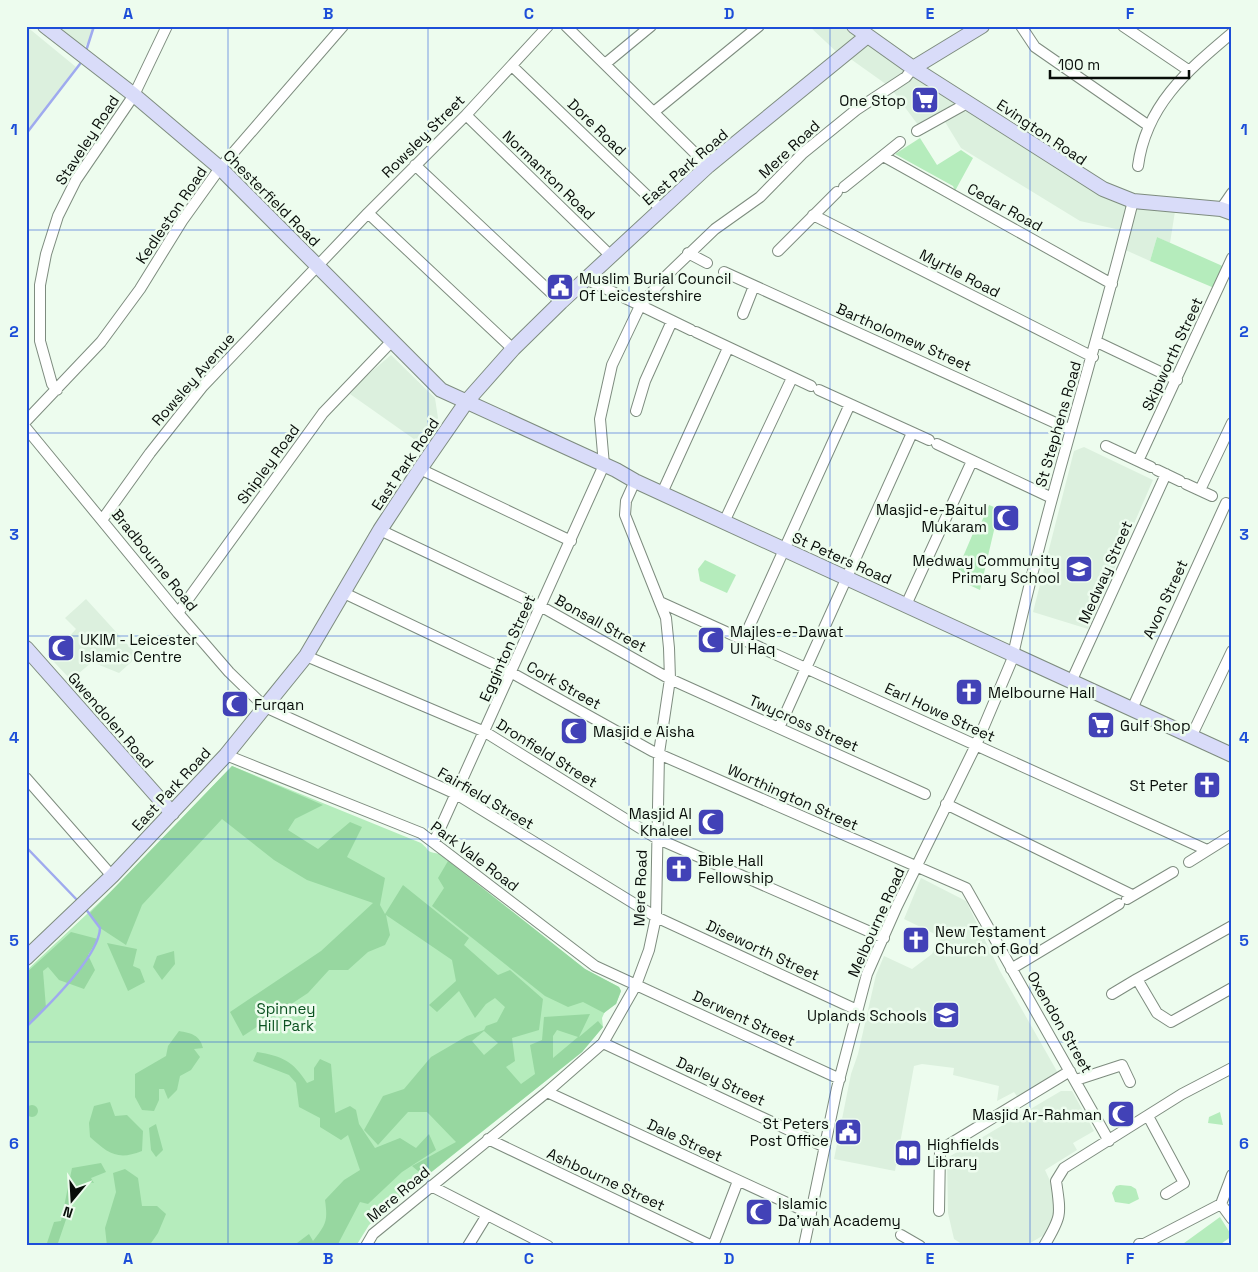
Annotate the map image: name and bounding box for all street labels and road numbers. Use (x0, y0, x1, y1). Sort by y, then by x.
street label: Rowsley Street (377, 90, 469, 182)
street label: Staveley Road (51, 91, 123, 189)
street label: Dore Road (564, 94, 630, 160)
street label: Evington Road (993, 95, 1091, 169)
street label: Mere Road (754, 116, 824, 182)
street label: East Park Road (638, 125, 732, 209)
street label: Normanton Road (499, 126, 599, 224)
street label: Chesterfield Road (220, 146, 324, 250)
street label: Kedleston Road (131, 163, 211, 267)
street label: Cedar Road (964, 179, 1046, 235)
street label: Myrtle Road (917, 245, 1003, 301)
street label: Skipworth Street (1137, 294, 1207, 414)
street label: Bartholomew Street (834, 299, 975, 375)
street label: Rowsley Avenue (148, 329, 239, 429)
street label: St Stephens Road (1031, 359, 1085, 489)
street label: East Park Road (367, 414, 443, 514)
street label: Shipley Road (233, 420, 303, 508)
street label: Bradbourne Road (108, 505, 202, 615)
street label: Medway Street (1074, 517, 1136, 626)
street label: St Peters Road (789, 528, 895, 588)
street label: Avon Street (1138, 556, 1192, 642)
street label: Bonsall Street (552, 590, 650, 656)
street label: Egginton Street (475, 591, 539, 704)
street label: Cork Street (523, 657, 605, 713)
street label: Gwendolen Road (64, 668, 158, 772)
street label: Earl Howe Street (882, 678, 998, 746)
street label: Twycross Street (746, 690, 862, 756)
street label: Dronfield Street (493, 714, 601, 792)
street label: East Park Road (127, 743, 215, 835)
street label: Worthington Street (725, 760, 861, 834)
street label: Fairfield Street (435, 763, 538, 833)
street label: Park Vale Road (427, 817, 523, 895)
street label: Mere Road (629, 849, 651, 927)
street label: Melbourne Road (843, 864, 909, 980)
street label: Diseworth Street (703, 915, 823, 985)
street label: Oxendon Street (1023, 968, 1097, 1076)
street label: Derwent Street (690, 986, 798, 1050)
street label: Darley Street (674, 1052, 768, 1110)
street label: Dale Street (644, 1114, 726, 1166)
street label: Ashbourne Street (544, 1143, 668, 1215)
street label: Mere Road (362, 1162, 434, 1226)

